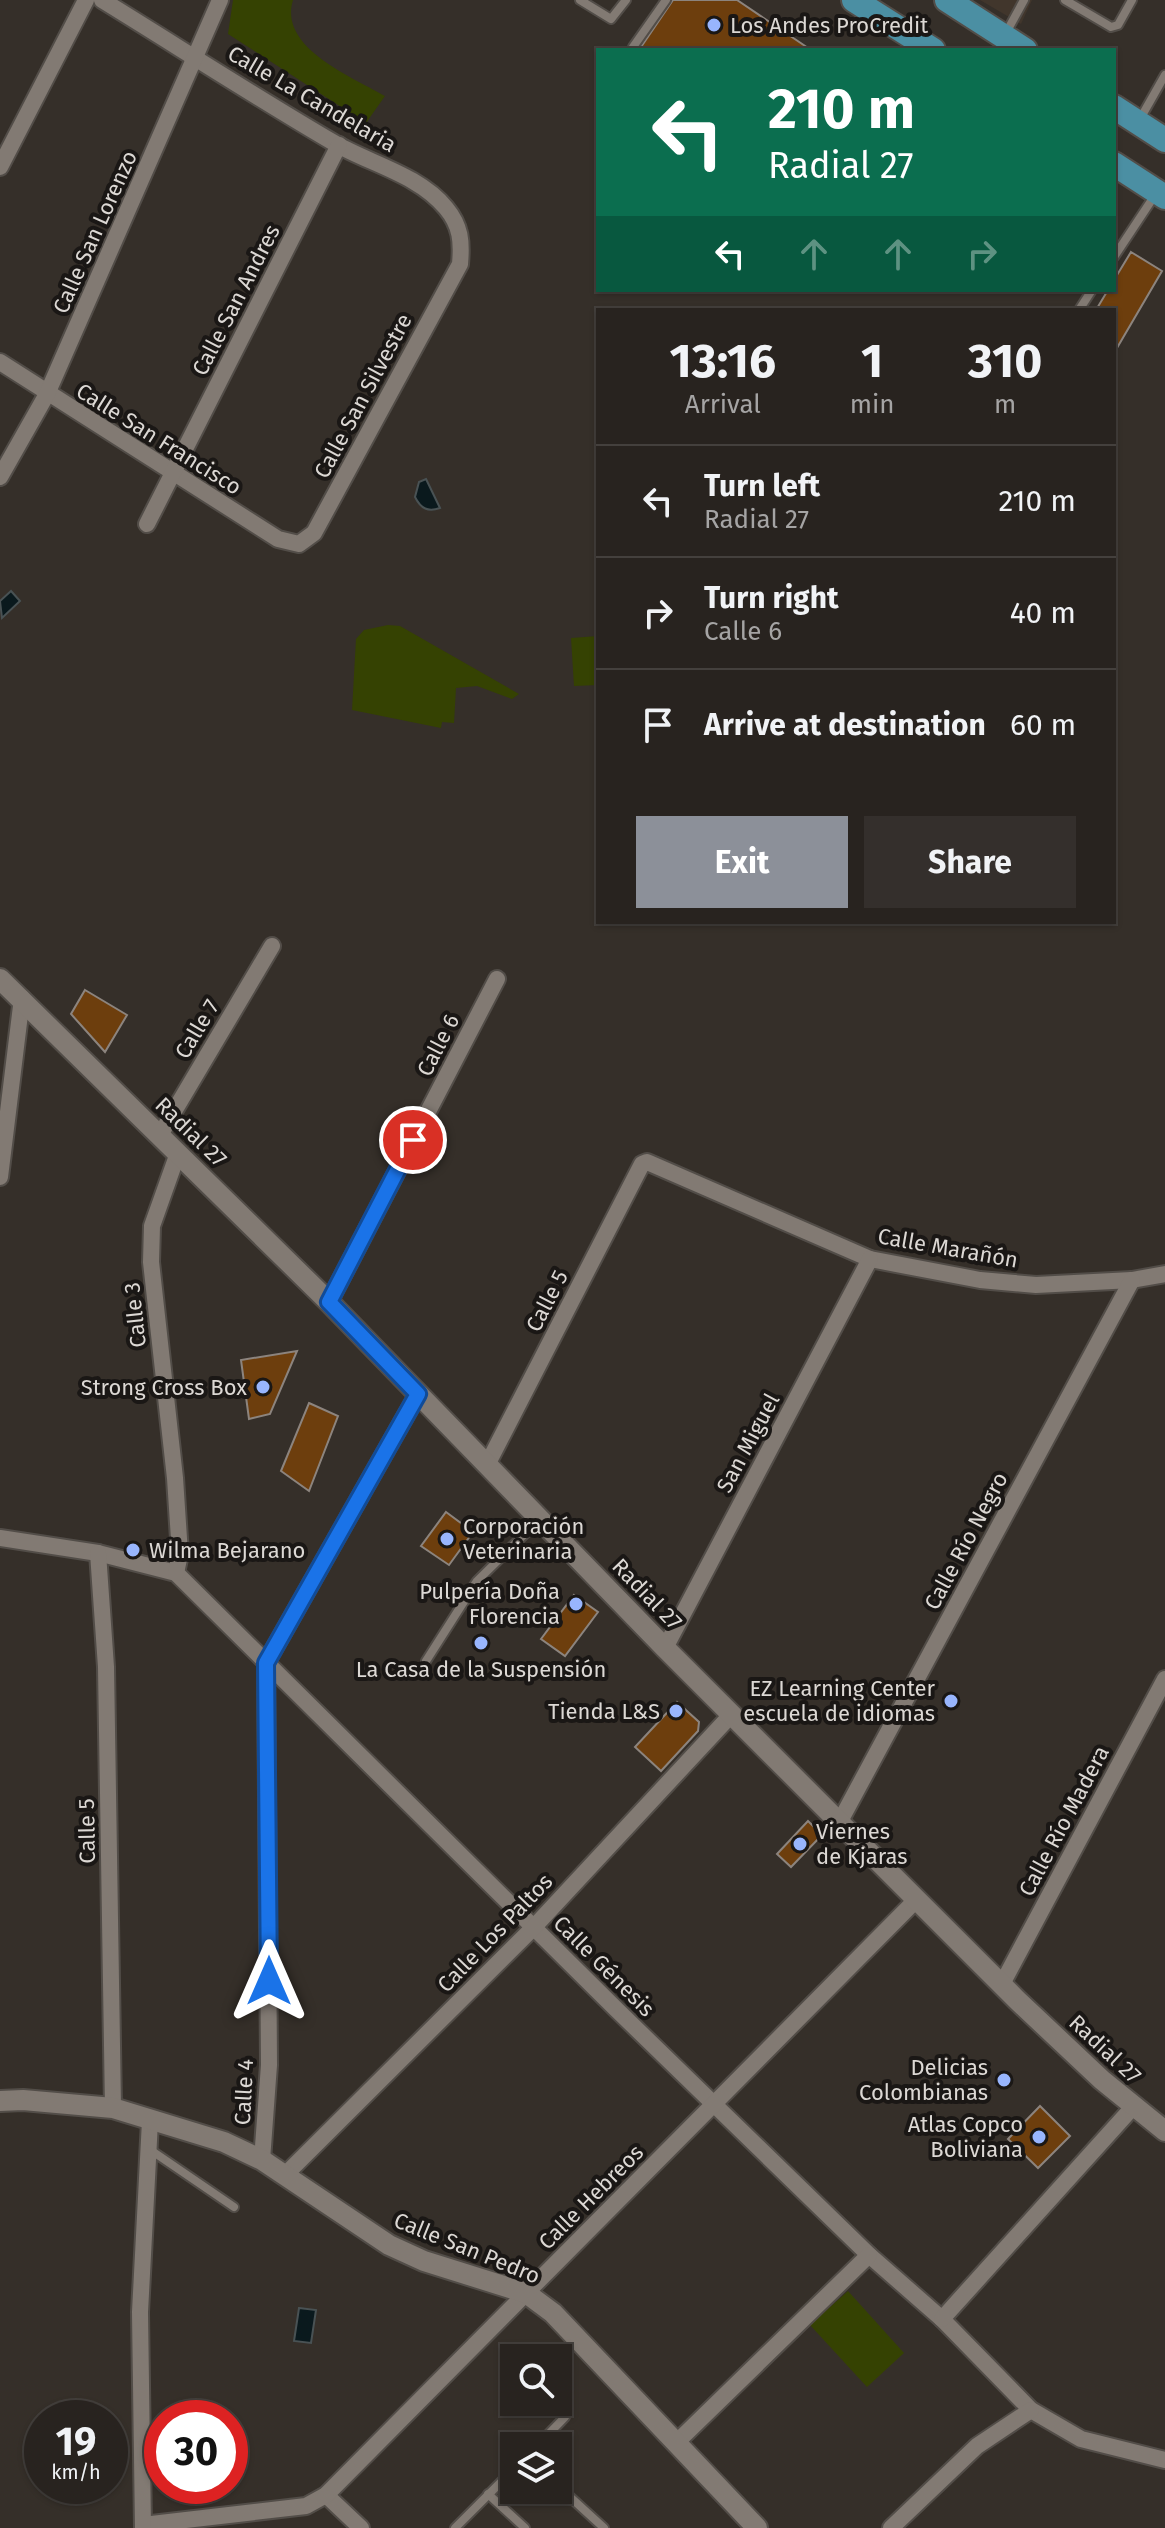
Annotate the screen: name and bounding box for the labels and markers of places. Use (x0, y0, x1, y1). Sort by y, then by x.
place label: Los Andes ProCredit (730, 12, 928, 39)
marker: Los Andes ProCredit (705, 16, 723, 34)
pin (379, 1106, 447, 1174)
place label: Strong Cross Box (81, 1374, 247, 1401)
marker: Strong Cross Box (254, 1378, 272, 1396)
place label: Corporación Veterinaria (463, 1513, 584, 1565)
marker: Corporación Veterinaria (438, 1530, 456, 1548)
place label: Wilma Bejarano (149, 1537, 305, 1564)
marker: Wilma Bejarano (124, 1541, 142, 1559)
place label: Pulpería Doña Florencia (419, 1578, 560, 1630)
marker: Pulpería Doña Florencia (567, 1595, 585, 1613)
marker: La Casa de la Suspensión (472, 1634, 490, 1652)
place label: La Casa de la Suspensión (356, 1656, 606, 1683)
place label: EZ Learning Center escuela de idiomas (743, 1675, 935, 1727)
marker: EZ Learning Center escuela de idiomas (942, 1692, 960, 1710)
place label: Tienda L&S (548, 1698, 660, 1725)
marker: Tienda L&S (667, 1702, 685, 1720)
place label: Viernes de Kjaras (816, 1818, 908, 1870)
marker: Viernes de Kjaras (791, 1835, 809, 1853)
place label: Delicias Colombianas (859, 2054, 988, 2106)
marker: Delicias Colombianas (995, 2071, 1013, 2089)
place label: Atlas Copco Boliviana (908, 2111, 1023, 2163)
marker: Atlas Copco Boliviana (1030, 2128, 1048, 2146)

